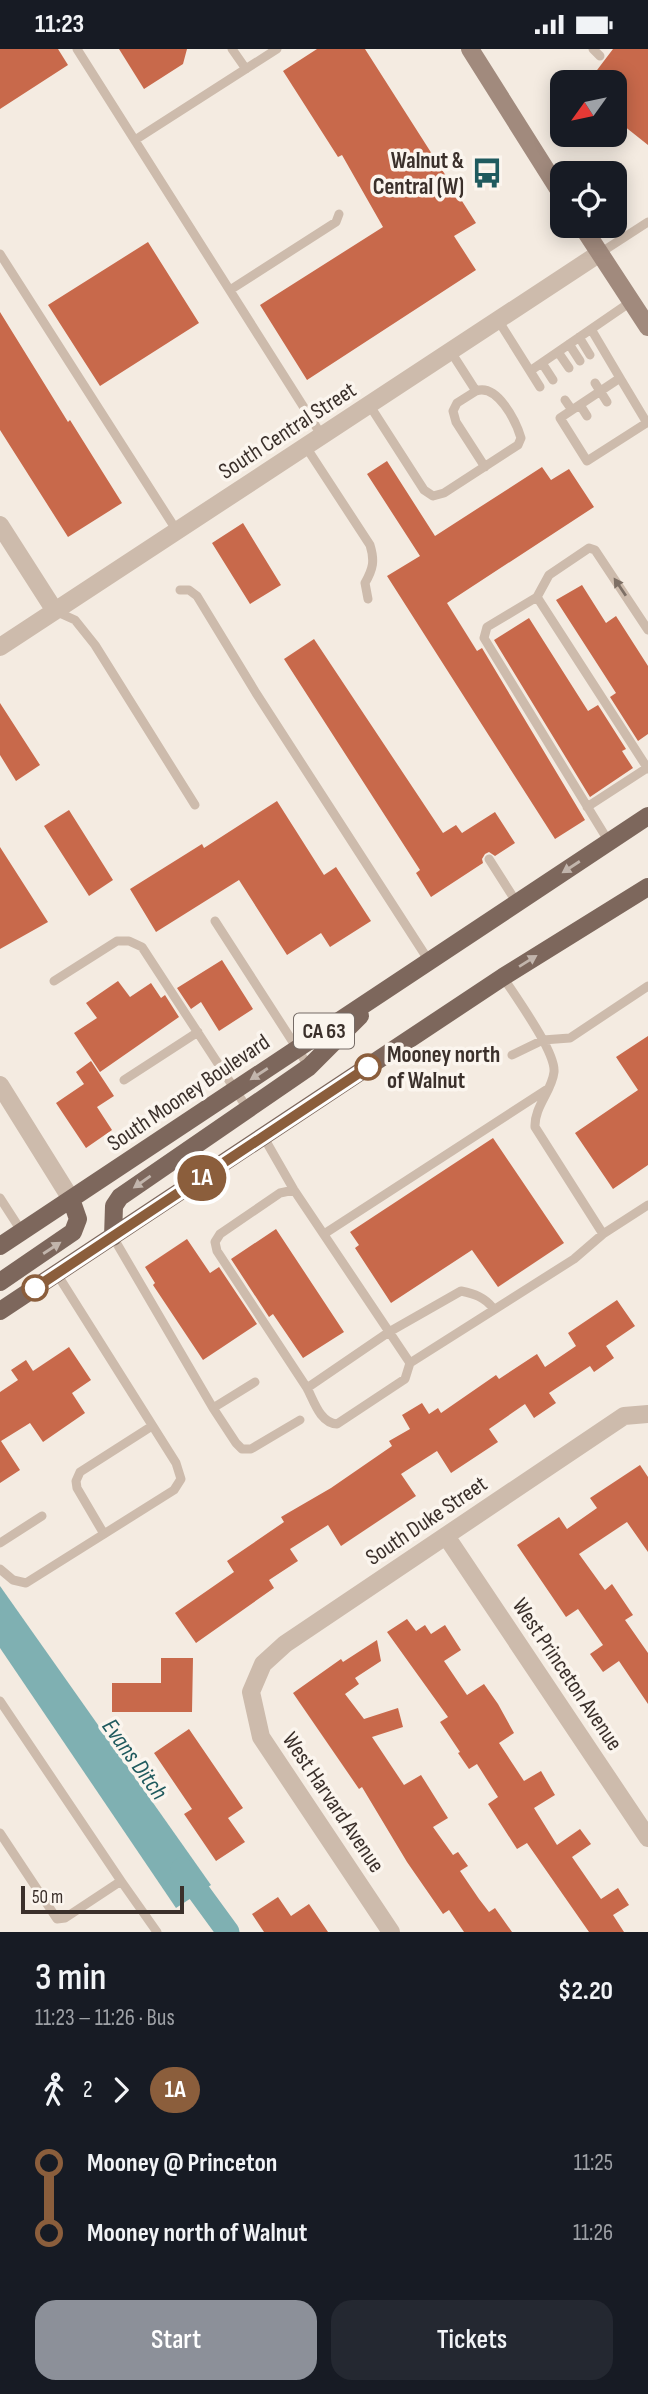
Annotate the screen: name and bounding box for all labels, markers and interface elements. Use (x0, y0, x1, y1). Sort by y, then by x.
text: 11:23 (35, 9, 84, 40)
north arrow (550, 70, 626, 147)
map controls (550, 70, 627, 238)
place label: Walnut & Central (W) (373, 147, 465, 201)
bus stop icon: Walnut & Central (W) (470, 156, 504, 190)
button: locate (550, 161, 627, 238)
street label: South Central Street (214, 376, 362, 486)
one-way arrow (613, 578, 627, 596)
one-way arrow (562, 860, 580, 874)
one-way arrow (519, 955, 538, 968)
road number: CA 63 (294, 1013, 354, 1049)
street label: South Mooney Boulevard (102, 1028, 275, 1157)
place label: Mooney north of Walnut (387, 1041, 500, 1095)
marker: Mooney north of Walnut (355, 1054, 381, 1080)
one-way arrow (249, 1068, 269, 1081)
line badge: 1A (170, 1155, 234, 1201)
text: 1A (191, 1163, 213, 1192)
one-way arrow (133, 1175, 151, 1189)
one-way arrow (42, 1242, 61, 1255)
unlabelled marker (22, 1275, 48, 1301)
street label: South Duke Street (361, 1470, 493, 1572)
street label: West Princeton Avenue (506, 1593, 628, 1756)
water label: Evans Ditch (96, 1713, 174, 1805)
street label: West Harvard Avenue (276, 1727, 390, 1878)
scale bar (21, 1883, 184, 1915)
text: 50 m (32, 1886, 63, 1909)
text: 3 min (35, 1955, 106, 2000)
text: $2.20 (558, 1976, 613, 2007)
text: 11:23 – 11:26 · Bus (35, 2004, 175, 2032)
icon: walk (35, 2071, 73, 2109)
icon: forward (102, 2071, 140, 2109)
text: 1A (164, 2075, 186, 2104)
text: 2 (83, 2076, 92, 2104)
text: Mooney @ Princeton (87, 2148, 277, 2179)
text: 11:25 (574, 2149, 613, 2177)
text: Mooney north of Walnut (87, 2218, 307, 2249)
text: 11:26 (573, 2219, 613, 2247)
button: Start (35, 2300, 317, 2380)
button: Tickets (331, 2300, 613, 2380)

